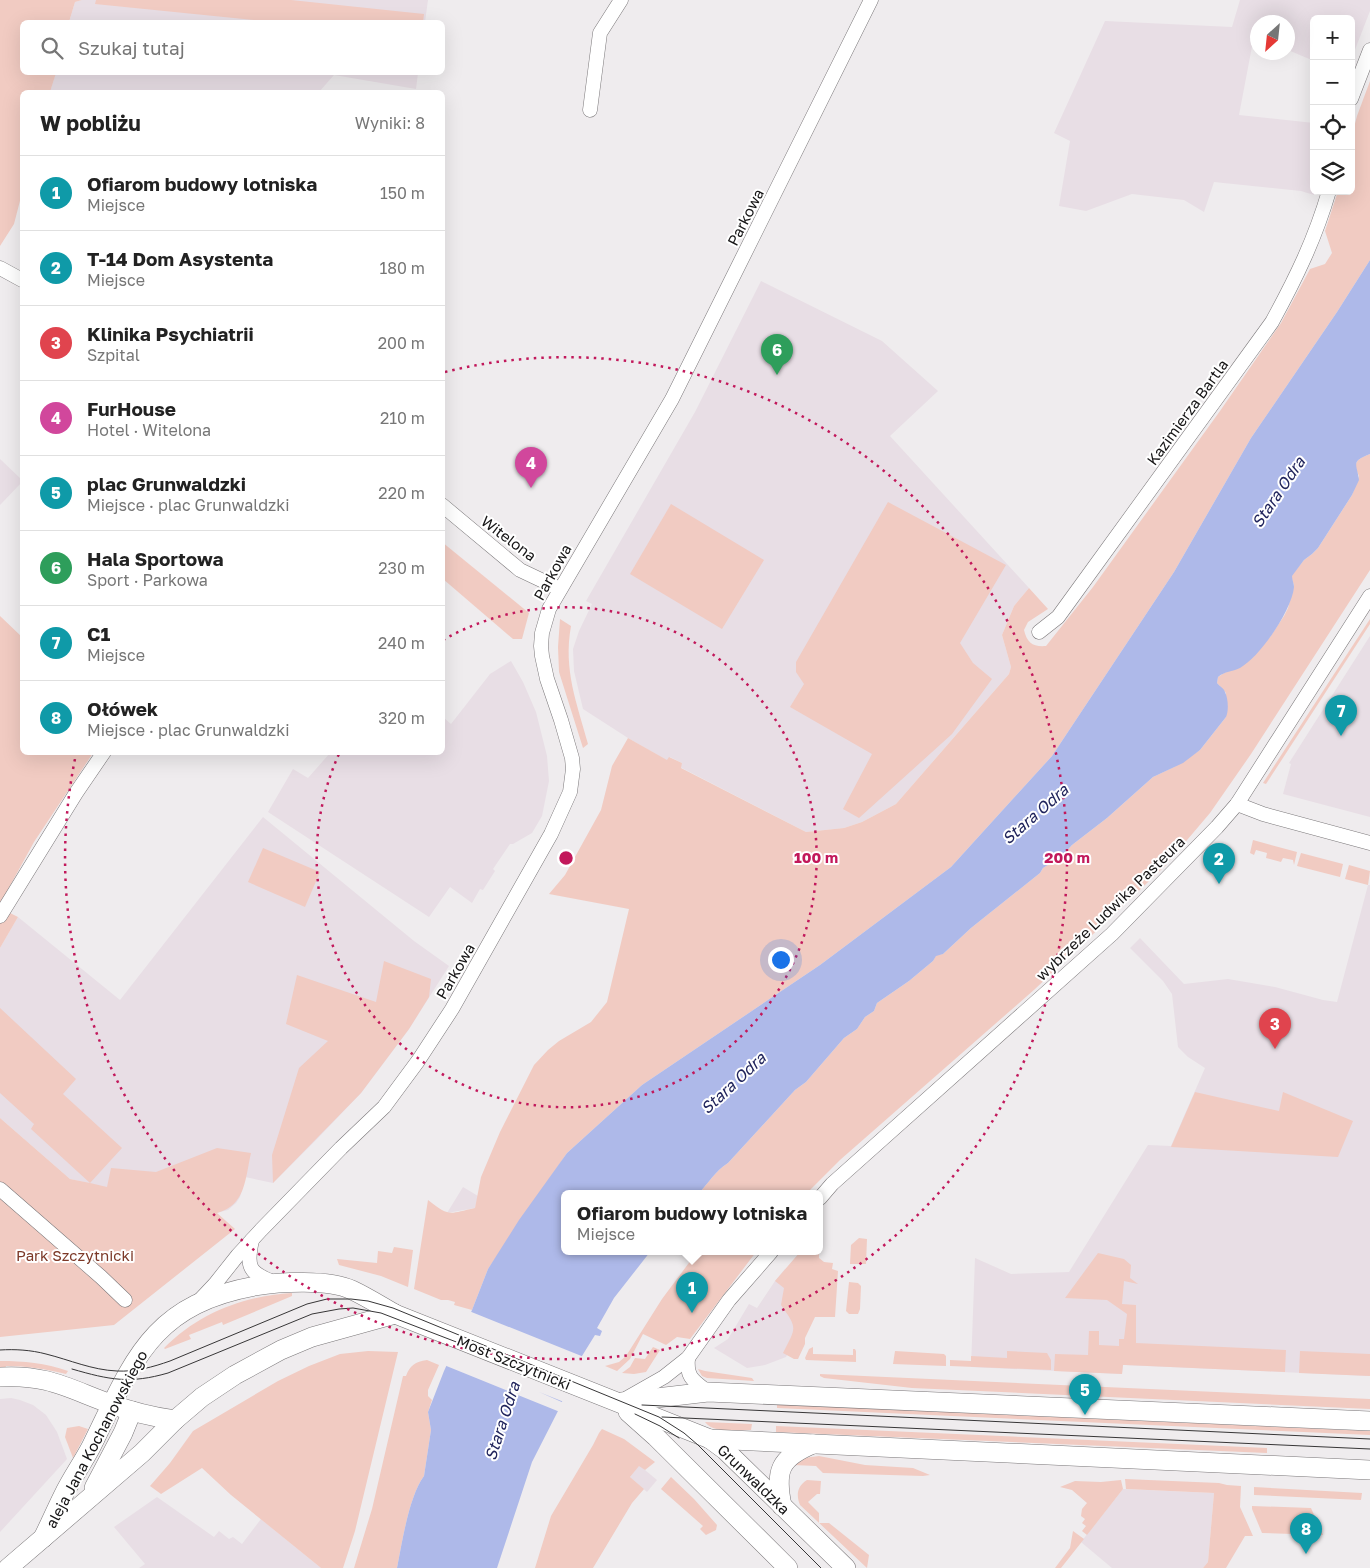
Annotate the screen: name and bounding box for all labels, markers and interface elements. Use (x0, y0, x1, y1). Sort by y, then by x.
north arrow (1250, 15, 1295, 60)
map controls (1310, 15, 1355, 195)
button: + (1310, 15, 1355, 60)
search box (20, 20, 445, 75)
icon: search (38, 34, 66, 62)
text: Szukaj tutaj (78, 36, 185, 59)
button: − (1310, 60, 1355, 105)
button: locate (1310, 105, 1355, 150)
text: W pobliżu (40, 110, 141, 136)
text: Wyniki: 8 (355, 113, 425, 133)
button: layers (1310, 150, 1355, 195)
text: Ofiarom budowy lotniska (87, 172, 317, 195)
text: 1 (52, 183, 60, 203)
text: 150 m (380, 183, 425, 203)
street label: Parkowa (723, 186, 767, 248)
text: Miejsce (87, 195, 145, 215)
text: T-14 Dom Asystenta (87, 247, 273, 270)
text: 2 (51, 258, 61, 278)
text: 180 m (379, 258, 425, 278)
text: Miejsce (87, 270, 145, 290)
text: Klinika Psychiatrii (87, 322, 254, 345)
text: 3 (51, 333, 61, 353)
text: 200 m (378, 333, 425, 353)
pin: 6 (761, 334, 793, 375)
text: Szpital (87, 345, 140, 365)
street label: Kazimierza Bartla (1143, 356, 1231, 468)
text: FurHouse (87, 397, 176, 420)
text: 4 (51, 408, 61, 428)
text: 210 m (380, 408, 425, 428)
text: Hotel · Witelona (87, 420, 211, 440)
pin: 4 (515, 447, 547, 488)
water label: Stara Odra (1247, 452, 1310, 531)
text: plac Grunwaldzki (87, 472, 246, 495)
text: 5 (51, 483, 61, 503)
text: 220 m (378, 483, 425, 503)
text: Miejsce · plac Grunwaldzki (87, 495, 289, 515)
street label: Witelona (478, 511, 540, 565)
street label: Parkowa (529, 541, 575, 603)
text: Hala Sportowa (87, 547, 223, 570)
text: 6 (51, 558, 61, 578)
text: 230 m (378, 558, 425, 578)
text: Sport · Parkowa (87, 570, 208, 590)
text: C1 (87, 622, 110, 645)
text: 7 (52, 633, 60, 653)
text: 240 m (378, 633, 425, 653)
text: Miejsce (87, 645, 145, 665)
pin: 7 (1325, 695, 1357, 736)
text: Ołówek (87, 697, 158, 720)
text: 8 (51, 708, 61, 728)
text: 320 m (378, 708, 425, 728)
text: Miejsce · plac Grunwaldzki (87, 720, 289, 740)
water label: Stara Odra (998, 779, 1073, 848)
street label: wybrzeże Ludwika Pasteura (1032, 832, 1188, 984)
pin: 2 (1203, 843, 1235, 884)
text: 100 m (794, 848, 838, 866)
text: 200 m (1044, 848, 1090, 866)
centre of rings (557, 849, 575, 867)
street label: Parkowa (432, 940, 478, 1002)
your location (768, 947, 794, 973)
pin: 3 (1259, 1008, 1291, 1049)
water label: Stara Odra (696, 1047, 770, 1118)
popup (561, 1190, 823, 1255)
text: Ofiarom budowy lotniska (577, 1201, 807, 1224)
text: Miejsce (577, 1224, 635, 1244)
park label: Park Szczytnicki (16, 1246, 134, 1264)
pin: 1 (676, 1272, 708, 1313)
street label: Most Szczytnicki (454, 1331, 574, 1393)
street label: aleja Jana Kochanowskiego (41, 1347, 151, 1531)
pin: 5 (1069, 1374, 1101, 1415)
water label: Stara Odra (480, 1378, 524, 1463)
street label: Grunwaldzka (714, 1440, 794, 1518)
pin: 8 (1290, 1513, 1322, 1554)

